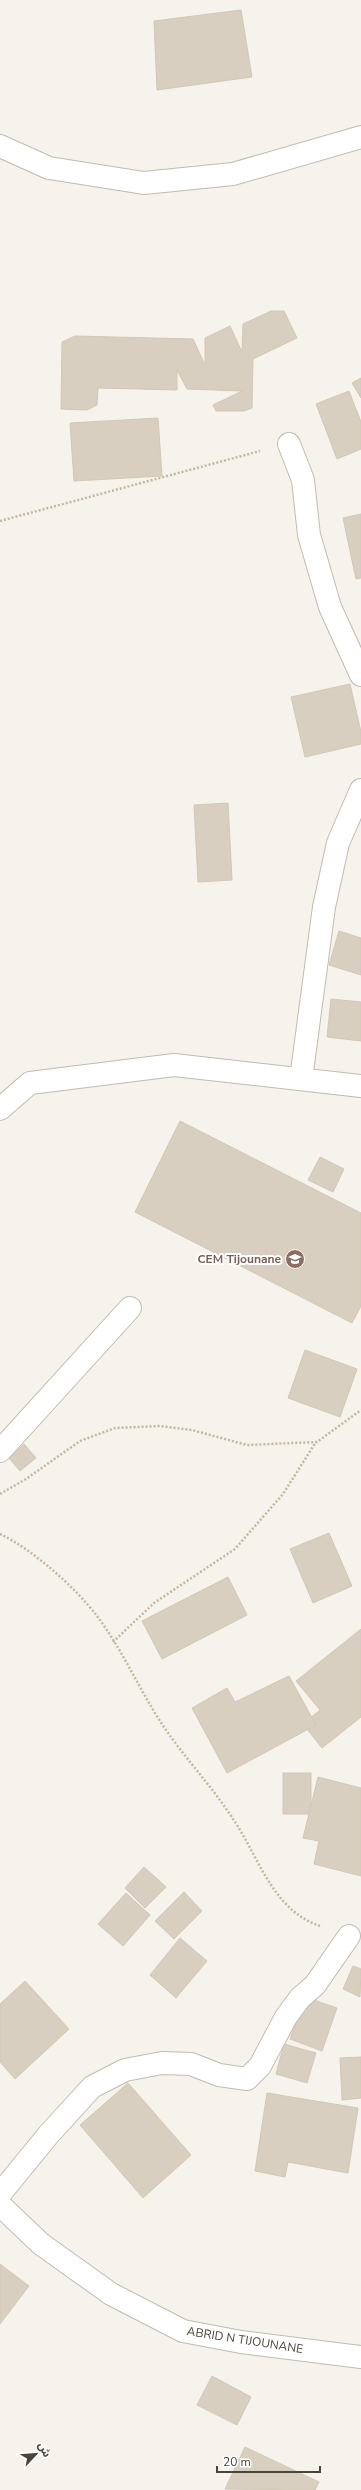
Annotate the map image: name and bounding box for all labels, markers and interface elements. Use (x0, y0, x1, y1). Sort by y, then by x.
school or university icon: CEM Tijounane (284, 1248, 306, 1270)
place label: CEM Tijounane (197, 1251, 281, 1267)
street label: ABRID N TIJOUNANE (186, 2323, 304, 2357)
north arrow (16, 2434, 56, 2474)
text: ش (34, 2440, 55, 2460)
scale bar (217, 2448, 320, 2474)
text: 20 m (223, 2454, 251, 2470)

